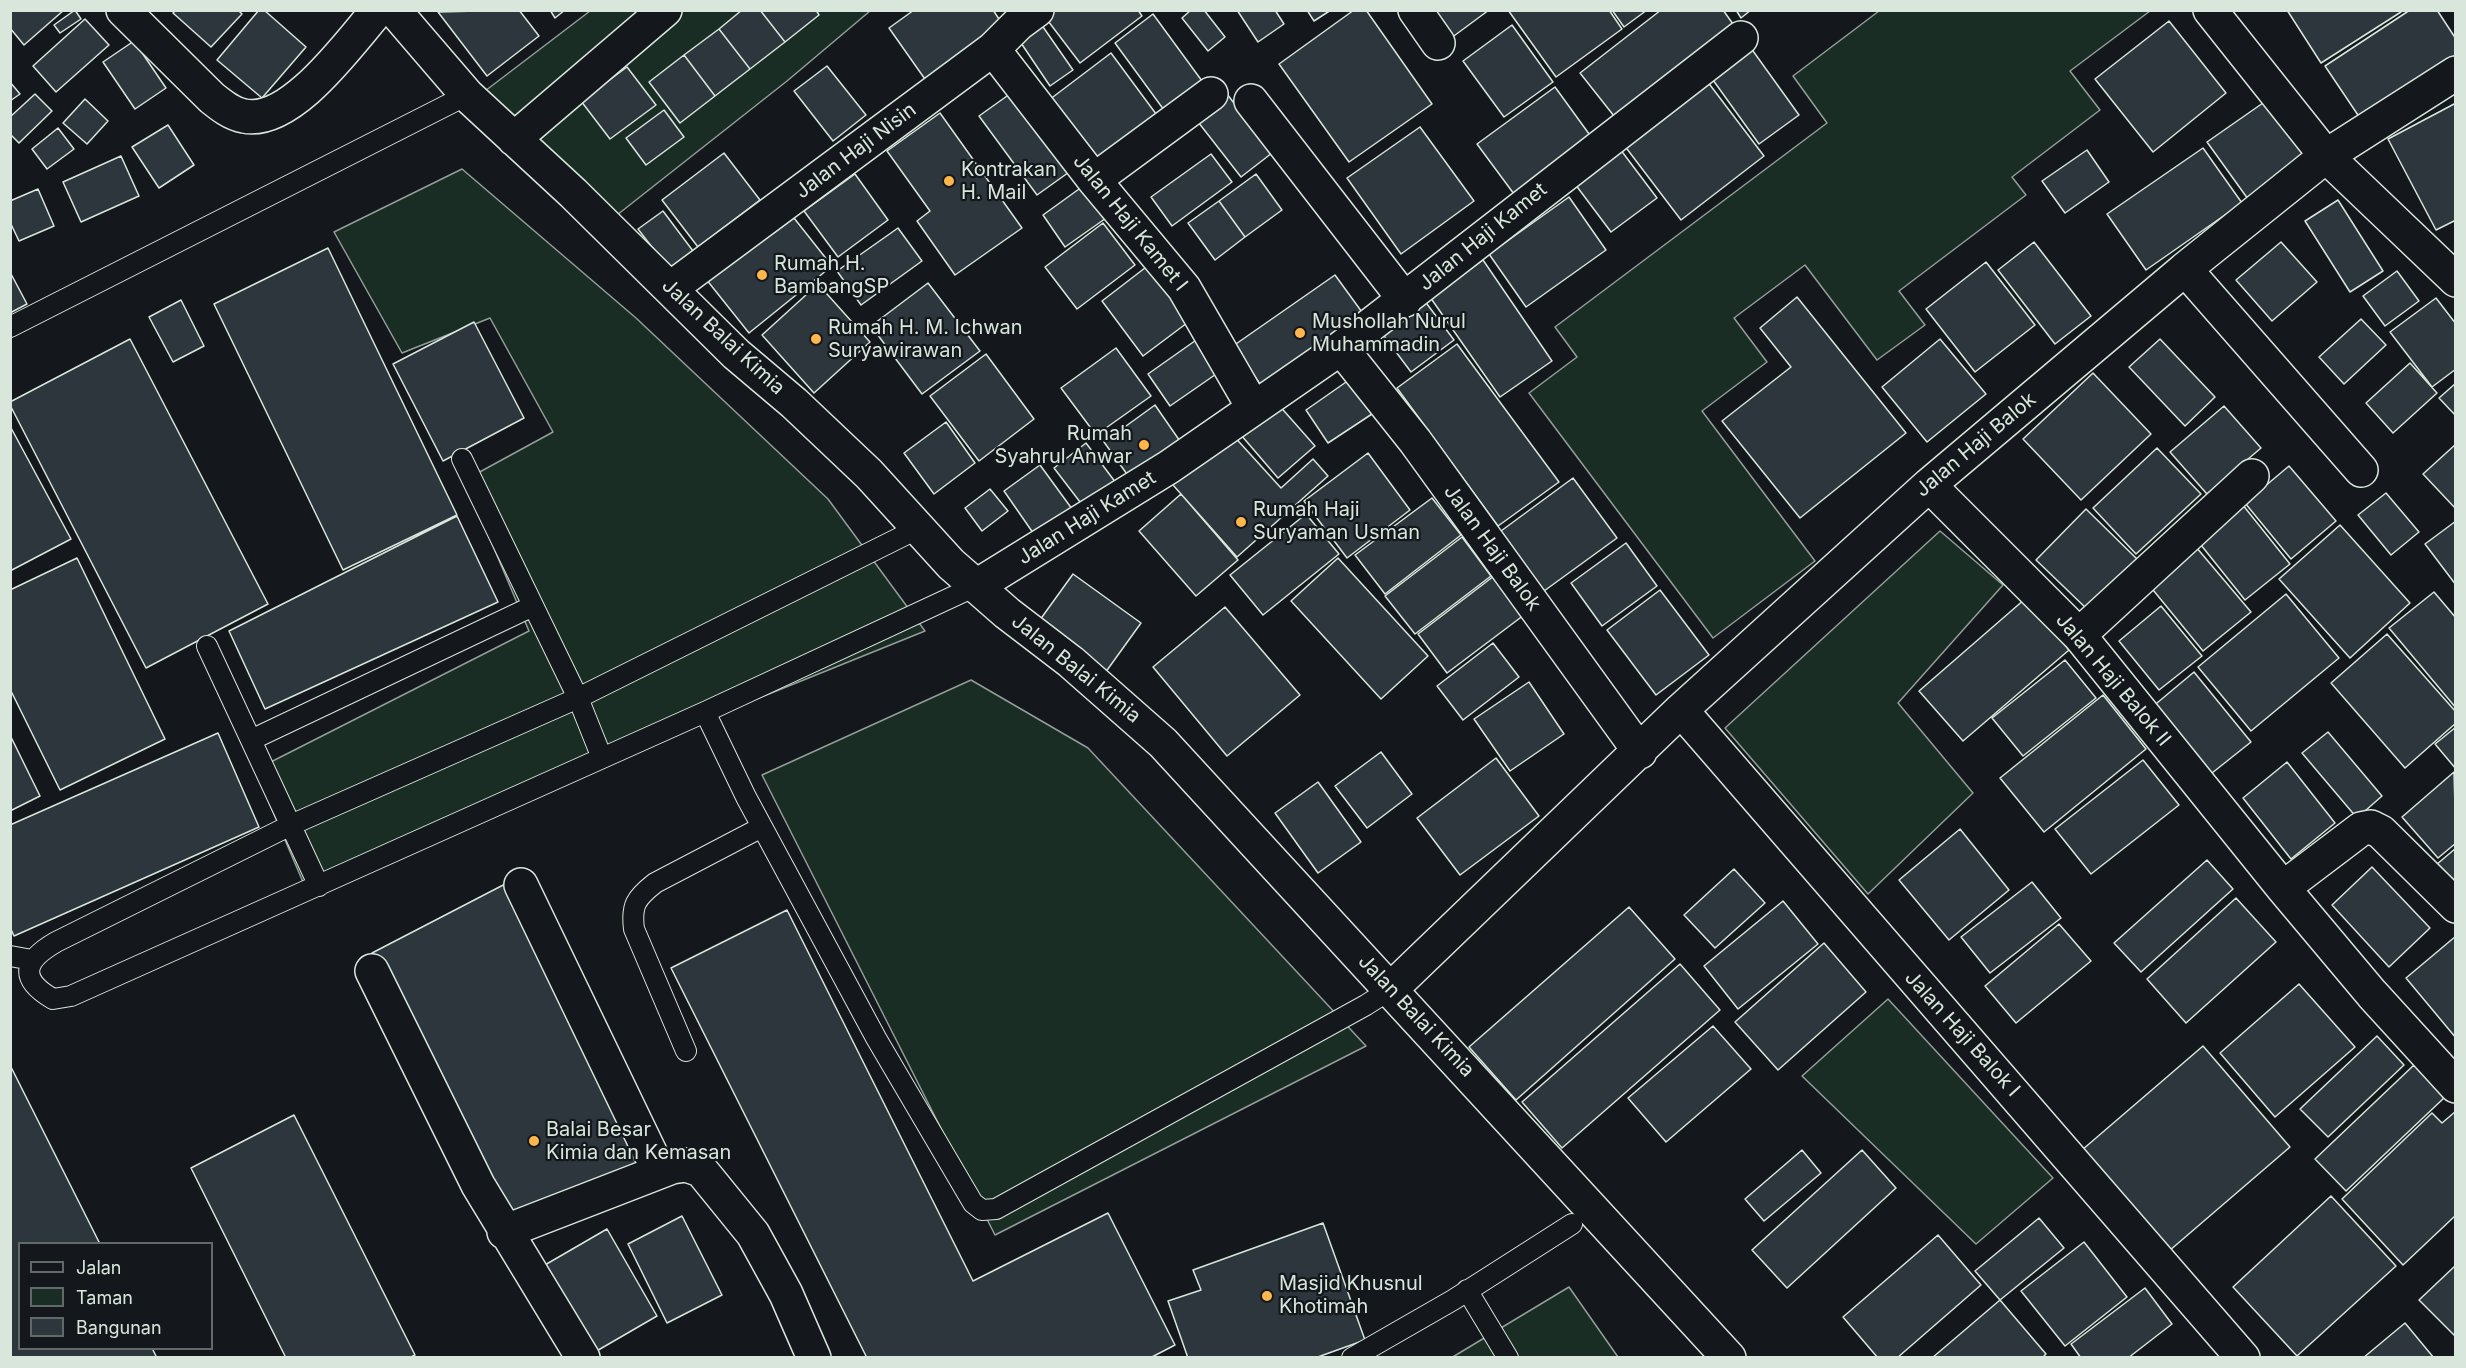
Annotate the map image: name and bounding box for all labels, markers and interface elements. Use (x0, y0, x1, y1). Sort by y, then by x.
street label: Jalan Haji Nisin (791, 98, 921, 204)
street label: Jalan Haji Kamet I (1068, 150, 1192, 296)
place label: Kontrakan H. Mail (961, 158, 1057, 205)
marker: Kontrakan H. Mail (942, 174, 956, 188)
street label: Jalan Haji Kamet (1414, 178, 1552, 296)
place label: Rumah H. BambangSP (774, 252, 889, 299)
marker: Rumah H. BambangSP (755, 268, 769, 282)
street label: Jalan Balai Kimia (657, 274, 789, 400)
place label: Mushollah Nurul Muhammadin (1312, 310, 1466, 357)
place label: Rumah H. M. Ichwan Suryawirawan (828, 316, 1023, 363)
marker: Mushollah Nurul Muhammadin (1293, 326, 1307, 340)
marker: Rumah H. M. Ichwan Suryawirawan (809, 332, 823, 346)
street label: Jalan Haji Balok (1911, 388, 2041, 502)
place label: Rumah Syahrul Anwar (994, 422, 1132, 469)
marker: Rumah Syahrul Anwar (1137, 438, 1151, 452)
street label: Jalan Haji Kamet (1014, 466, 1160, 570)
street label: Jalan Haji Balok (1438, 480, 1546, 616)
place label: Rumah Haji Suryaman Usman (1253, 498, 1420, 545)
marker: Rumah Haji Suryaman Usman (1234, 515, 1248, 529)
street label: Jalan Haji Balok II (2050, 609, 2176, 751)
street label: Jalan Balai Kimia (1007, 610, 1145, 728)
street label: Jalan Balai Kimia (1353, 950, 1479, 1082)
street label: Jalan Haji Balok I (1899, 966, 2025, 1102)
place label: Balai Besar Kimia dan Kemasan (546, 1118, 731, 1165)
marker: Balai Besar Kimia dan Kemasan (527, 1134, 541, 1148)
legend (18, 1242, 213, 1350)
text: Jalan (76, 1257, 121, 1278)
place label: Masjid Khusnul Khotimah (1279, 1272, 1423, 1319)
text: Taman (76, 1287, 133, 1308)
marker: Masjid Khusnul Khotimah (1260, 1289, 1274, 1303)
text: Bangunan (76, 1317, 162, 1338)

